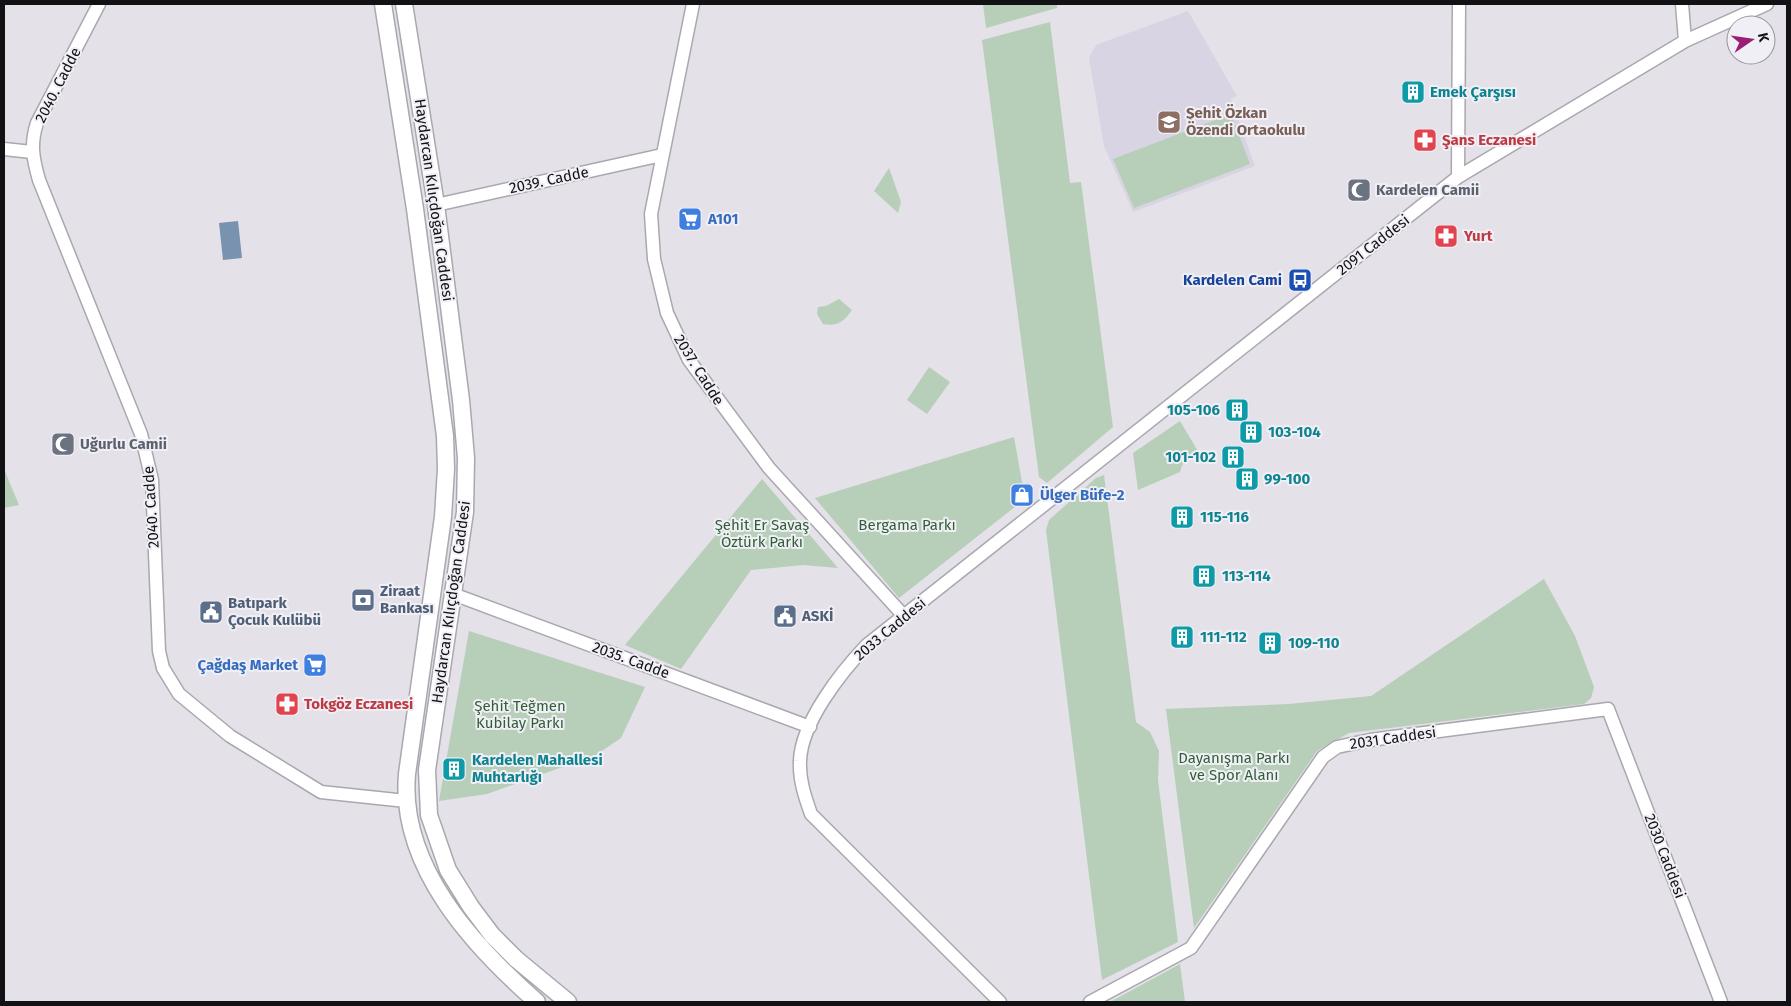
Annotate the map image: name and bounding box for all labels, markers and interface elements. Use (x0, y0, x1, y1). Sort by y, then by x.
north arrow (1726, 15, 1776, 65)
text: K (1754, 31, 1773, 45)
street label: 2040. Cadde (31, 44, 85, 126)
building icon: Emek Çarşısı (1400, 79, 1426, 105)
place label: Emek Çarşısı (1430, 83, 1516, 102)
street label: Haydarcan Kılıçdoğan Caddesi (411, 98, 457, 302)
place label: Şehit Özkan Özendi Ortaokulu (1186, 104, 1305, 139)
school or university icon: Şehit Özkan Özendi Ortaokulu (1156, 109, 1182, 135)
pharmacy icon: Şans Eczanesi (1412, 127, 1438, 153)
place label: Şans Eczanesi (1442, 131, 1536, 150)
street label: 2039. Cadde (508, 163, 590, 197)
mosque icon: Kardelen Camii (1346, 177, 1372, 203)
place label: Kardelen Camii (1376, 181, 1479, 199)
supermarket icon: A101 (677, 206, 703, 232)
place label: A101 (707, 210, 738, 228)
street label: 2091 Caddesi (1333, 211, 1413, 279)
pharmacy icon: Yurt (1433, 223, 1459, 249)
place label: Yurt (1463, 227, 1493, 245)
bus stop icon: Kardelen Cami (1287, 267, 1313, 293)
place label: Kardelen Cami (1183, 271, 1282, 289)
street label: 2037. Cadde (670, 331, 728, 409)
building icon: 105-106 (1224, 397, 1250, 423)
place label: 105-106 (1167, 401, 1221, 419)
building icon: 103-104 (1238, 419, 1264, 445)
place label: 103-104 (1268, 423, 1321, 441)
mosque icon: Uğurlu Camii (50, 431, 76, 457)
place label: Uğurlu Camii (80, 435, 167, 453)
building icon: 101-102 (1220, 444, 1246, 470)
place label: 101-102 (1165, 448, 1216, 466)
street label: 2040. Cadde (139, 465, 163, 549)
building icon: 99-100 (1234, 466, 1260, 492)
place label: 99-100 (1264, 470, 1311, 488)
shop icon: Ülger Büfe-2 (1009, 482, 1035, 508)
place label: Ülger Büfe-2 (1040, 486, 1125, 504)
street label: Haydarcan Kılıçdoğan Caddesi (428, 500, 474, 704)
building icon: 115-116 (1169, 504, 1195, 530)
place label: 115-116 (1200, 508, 1249, 526)
park label: Şehit Er Savaş Öztürk Parkı (715, 516, 809, 551)
park label: Bergama Parkı (858, 516, 956, 534)
building icon: 113-114 (1191, 563, 1217, 589)
place label: 113-114 (1222, 567, 1271, 585)
place label: Ziraat Bankası (380, 582, 434, 617)
bank icon: Ziraat Bankası (350, 587, 376, 613)
place label: Batıpark Çocuk Kulübü (228, 594, 321, 630)
street label: 2033 Caddesi (850, 594, 930, 664)
public building icon: Batıpark Çocuk Kulübü (198, 599, 224, 625)
public building icon: ASKİ (772, 603, 798, 629)
place label: ASKİ (801, 607, 833, 625)
building icon: 111-112 (1169, 624, 1195, 650)
place label: 111-112 (1200, 628, 1247, 646)
building icon: 109-110 (1257, 630, 1283, 656)
place label: 109-110 (1288, 634, 1340, 652)
street label: 2035. Cadde (590, 638, 672, 682)
supermarket icon: Çağdaş Market (302, 652, 328, 678)
place label: Çağdaş Market (197, 656, 298, 675)
pharmacy icon: Tokgöz Eczanesi (274, 691, 300, 717)
place label: Tokgöz Eczanesi (304, 695, 413, 713)
park label: Şehit Teğmen Kubilay Parkı (474, 697, 566, 732)
street label: 2031 Caddesi (1349, 723, 1437, 753)
park label: Dayanışma Parkı ve Spor Alanı (1178, 749, 1290, 784)
place label: Kardelen Mahallesi Muhtarlığı (472, 751, 603, 786)
building icon: Kardelen Mahallesi Muhtarlığı (441, 756, 467, 782)
street label: 2030 Caddesi (1641, 811, 1689, 901)

